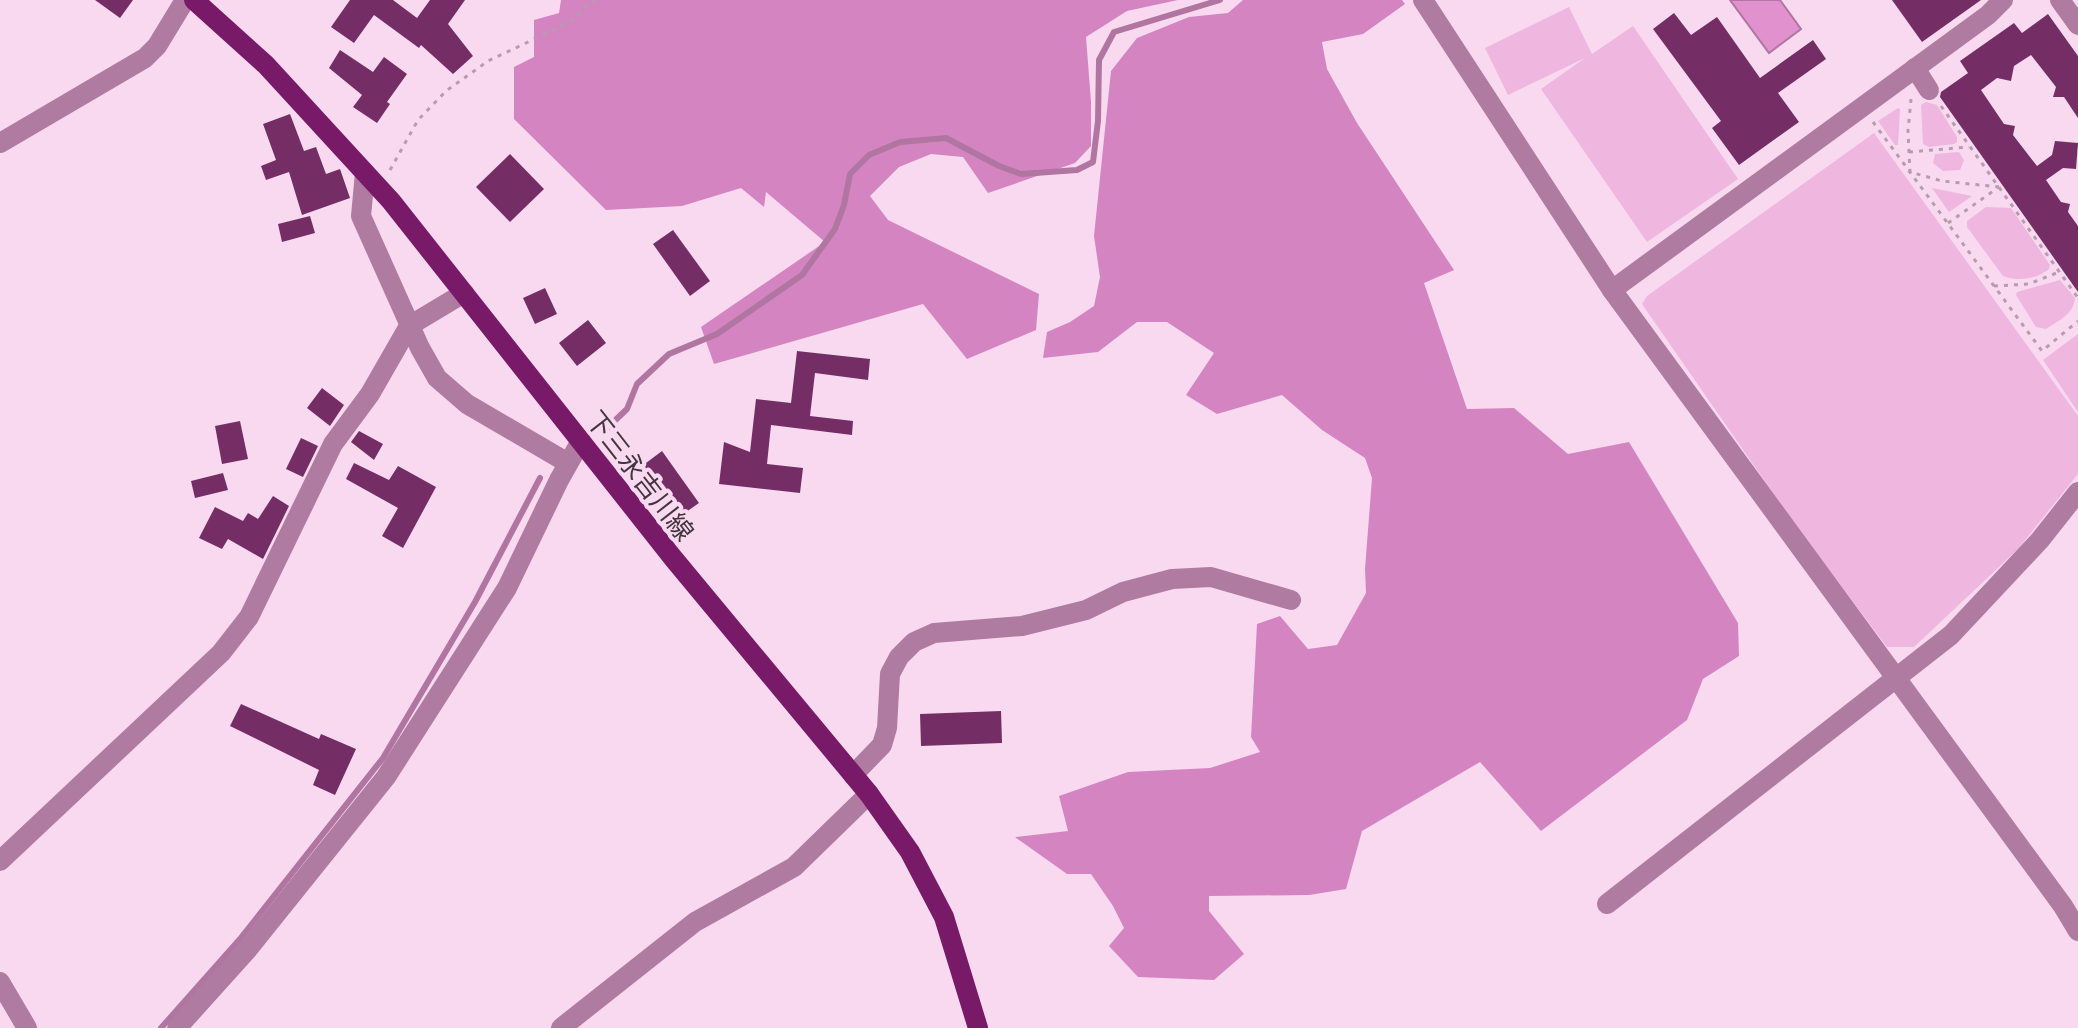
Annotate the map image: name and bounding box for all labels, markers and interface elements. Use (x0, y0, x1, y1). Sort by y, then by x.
street label: 下三永吉川線 (581, 404, 701, 546)

